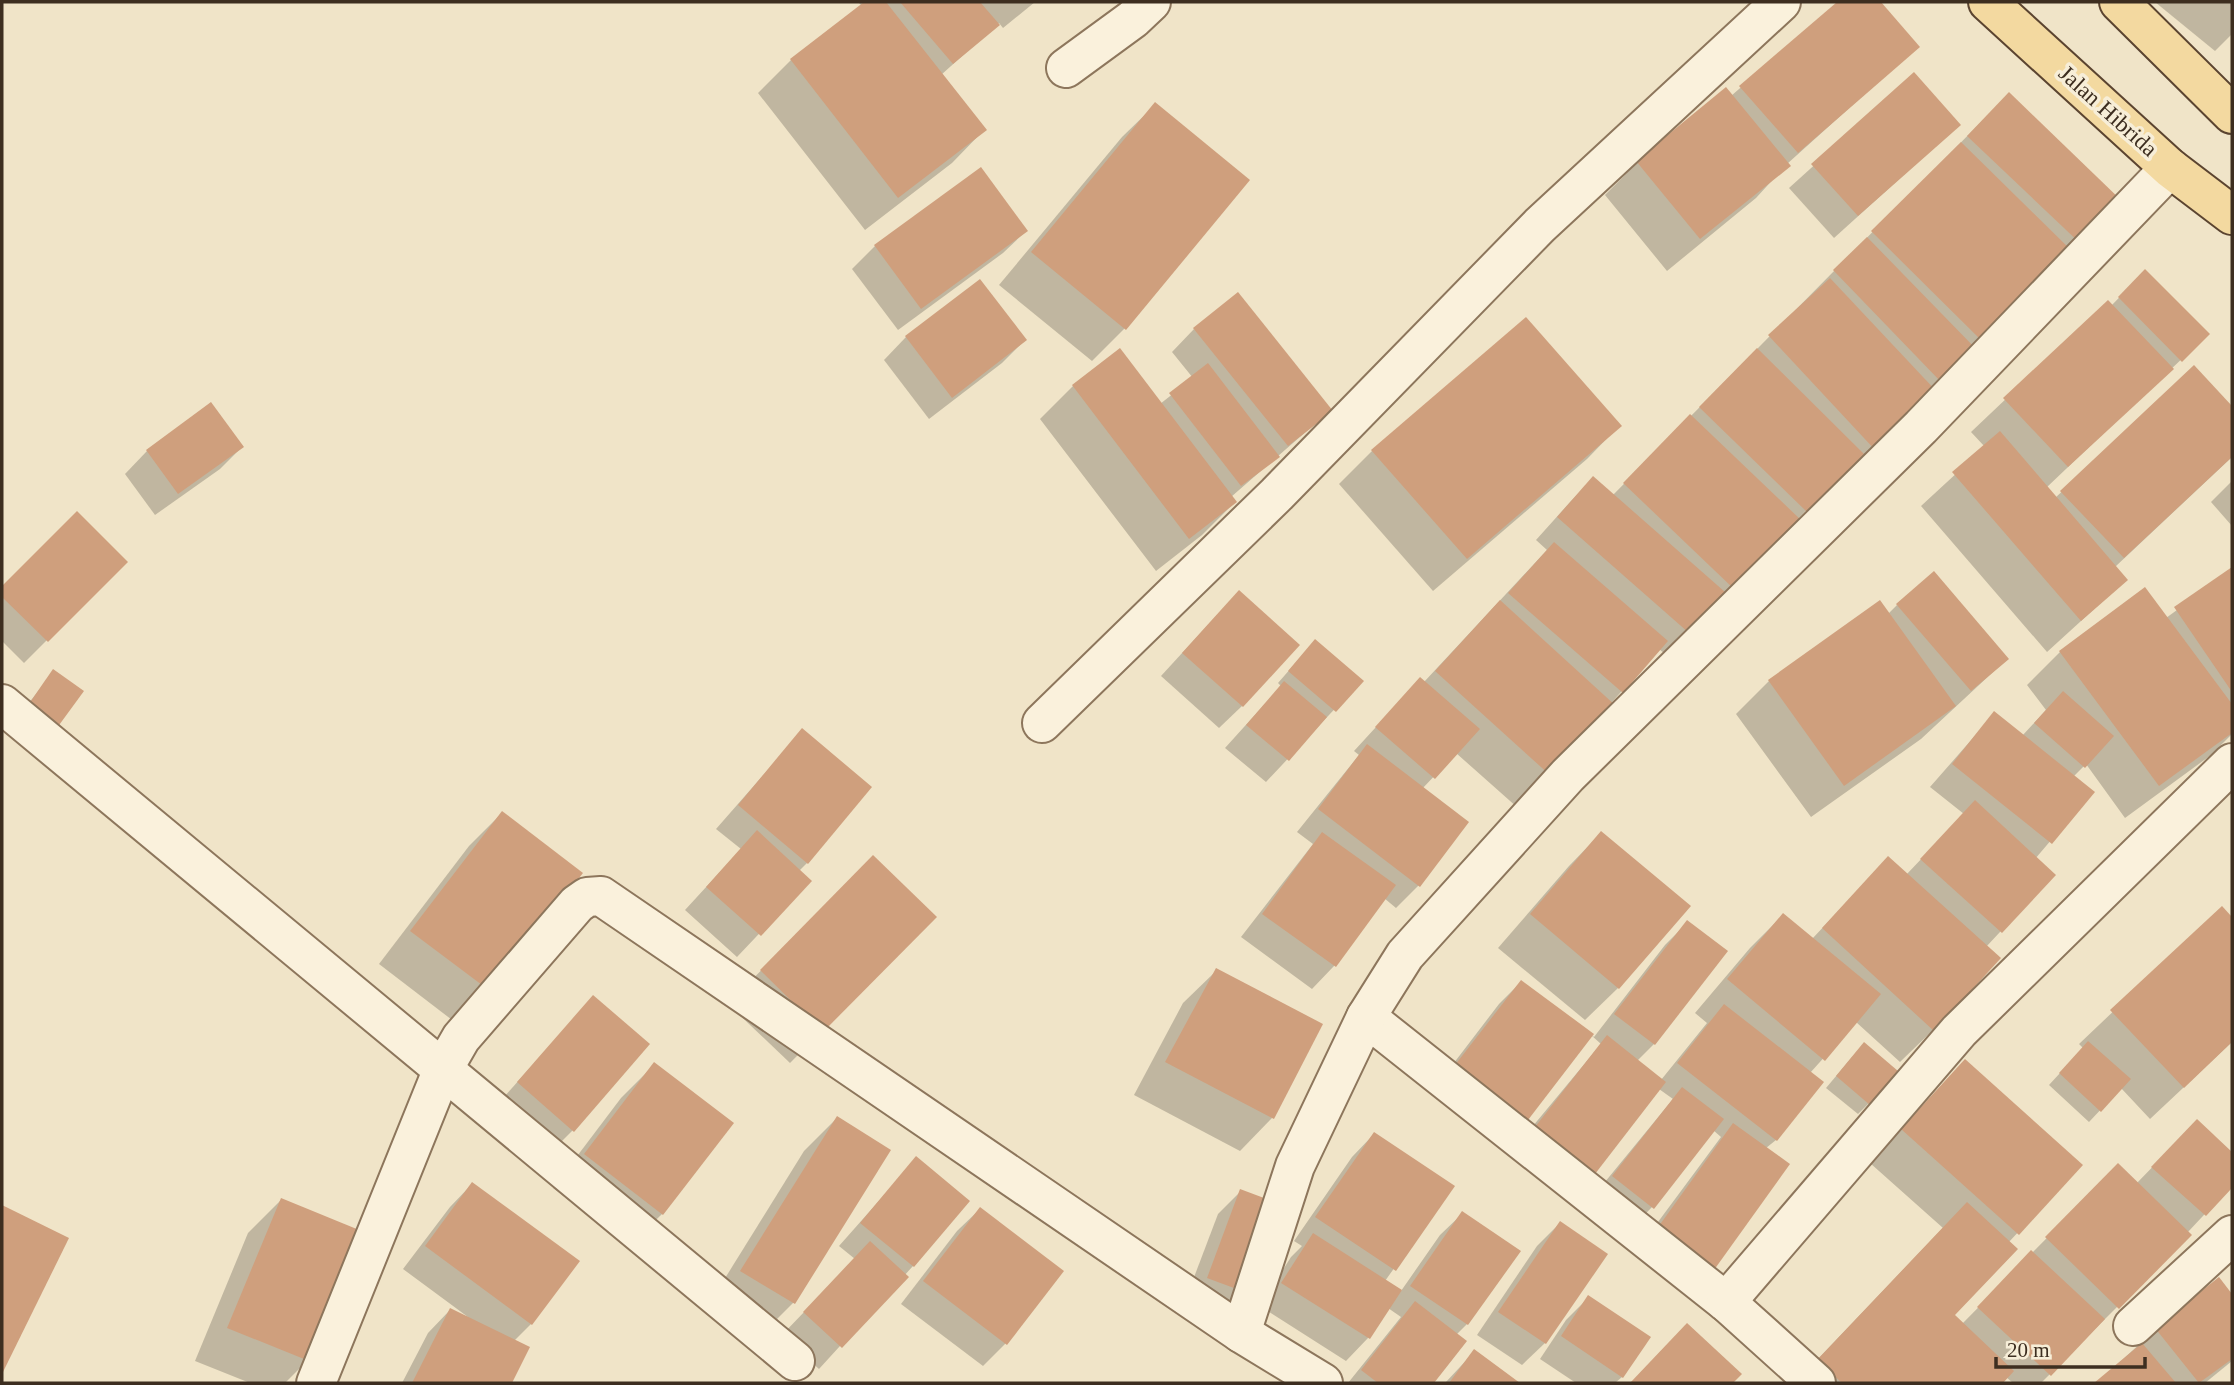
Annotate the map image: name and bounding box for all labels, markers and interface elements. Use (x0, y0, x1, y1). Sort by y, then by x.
street label: Jalan Hibrida (2054, 60, 2162, 162)
scale bar (1996, 1326, 2145, 1370)
text: 20 m (2007, 1338, 2050, 1362)

